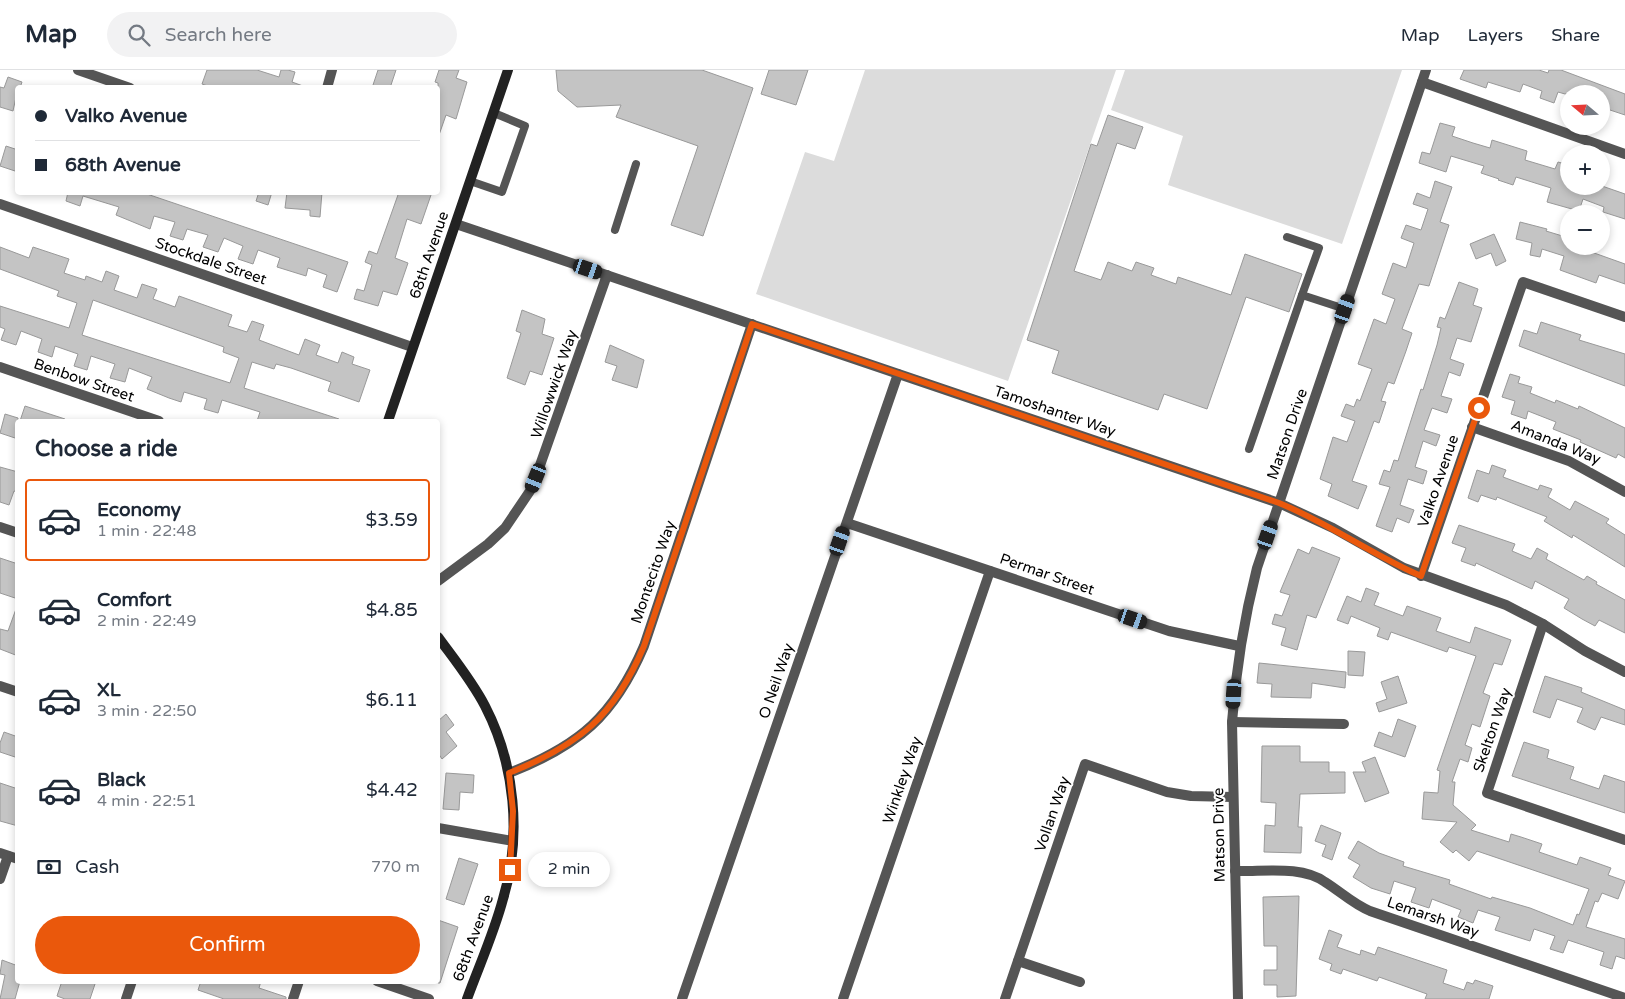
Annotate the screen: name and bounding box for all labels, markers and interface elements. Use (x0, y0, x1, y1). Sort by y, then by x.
search box (107, 12, 457, 57)
text: Map (25, 20, 77, 49)
icon: search (125, 21, 153, 49)
text: Search here (165, 24, 272, 46)
text: Map (1401, 24, 1440, 46)
text: Layers (1468, 24, 1523, 46)
text: Share (1551, 24, 1600, 46)
north arrow (1560, 85, 1610, 135)
map controls (1560, 85, 1610, 255)
text: Valko Avenue (65, 105, 187, 127)
button: + (1560, 145, 1610, 195)
text: 68th Avenue (65, 154, 181, 176)
button: − (1560, 205, 1610, 255)
street label: 68th Avenue (406, 209, 452, 301)
street label: Stockdale Street (153, 234, 269, 289)
car (571, 257, 604, 281)
car (1333, 292, 1356, 326)
street label: Willowwick Way (527, 327, 581, 441)
street label: Benbow Street (31, 354, 137, 406)
street label: Tamoshanter Way (992, 382, 1118, 440)
street label: Matson Drive (1263, 386, 1311, 482)
route start (1468, 397, 1490, 419)
street label: Amanda Way (1509, 416, 1603, 468)
street label: Valko Avenue (1414, 432, 1462, 530)
text: Choose a ride (35, 436, 178, 462)
car (523, 461, 548, 495)
icon: car (37, 498, 82, 543)
text: Economy (97, 499, 181, 521)
text: $3.59 (366, 509, 418, 531)
street label: Montecito Way (627, 518, 679, 626)
car (1256, 518, 1279, 552)
text: 1 min · 22:48 (97, 521, 196, 541)
car (828, 524, 851, 558)
street label: Permar Street (997, 549, 1097, 599)
icon: car (37, 588, 82, 633)
text: Comfort (97, 589, 171, 611)
text: $4.85 (366, 599, 418, 621)
car (1116, 607, 1149, 631)
text: 2 min · 22:49 (97, 611, 196, 631)
street label: O Neil Way (755, 641, 797, 721)
icon: car (37, 678, 82, 723)
text: XL (97, 679, 121, 701)
car (1225, 679, 1242, 709)
street label: Skelton Way (1469, 685, 1515, 775)
text: $6.11 (366, 689, 418, 711)
text: 3 min · 22:50 (97, 701, 196, 721)
street label: Winkley Way (879, 734, 925, 826)
icon: car (37, 768, 82, 813)
text: Black (97, 769, 146, 791)
street label: Vollan Way (1031, 774, 1073, 854)
text: $4.42 (366, 779, 418, 801)
street label: Matson Drive (1209, 787, 1229, 883)
text: 4 min · 22:51 (97, 791, 196, 811)
callout: 2 min (528, 852, 610, 888)
icon: cash (35, 853, 63, 881)
text: Cash (75, 856, 120, 878)
text: 770 m (371, 857, 420, 877)
route end (499, 859, 521, 881)
text: 2 min (548, 859, 590, 879)
street label: 68th Avenue (449, 892, 497, 984)
street label: Lemarsh Way (1385, 893, 1481, 941)
button: Confirm (35, 916, 420, 974)

